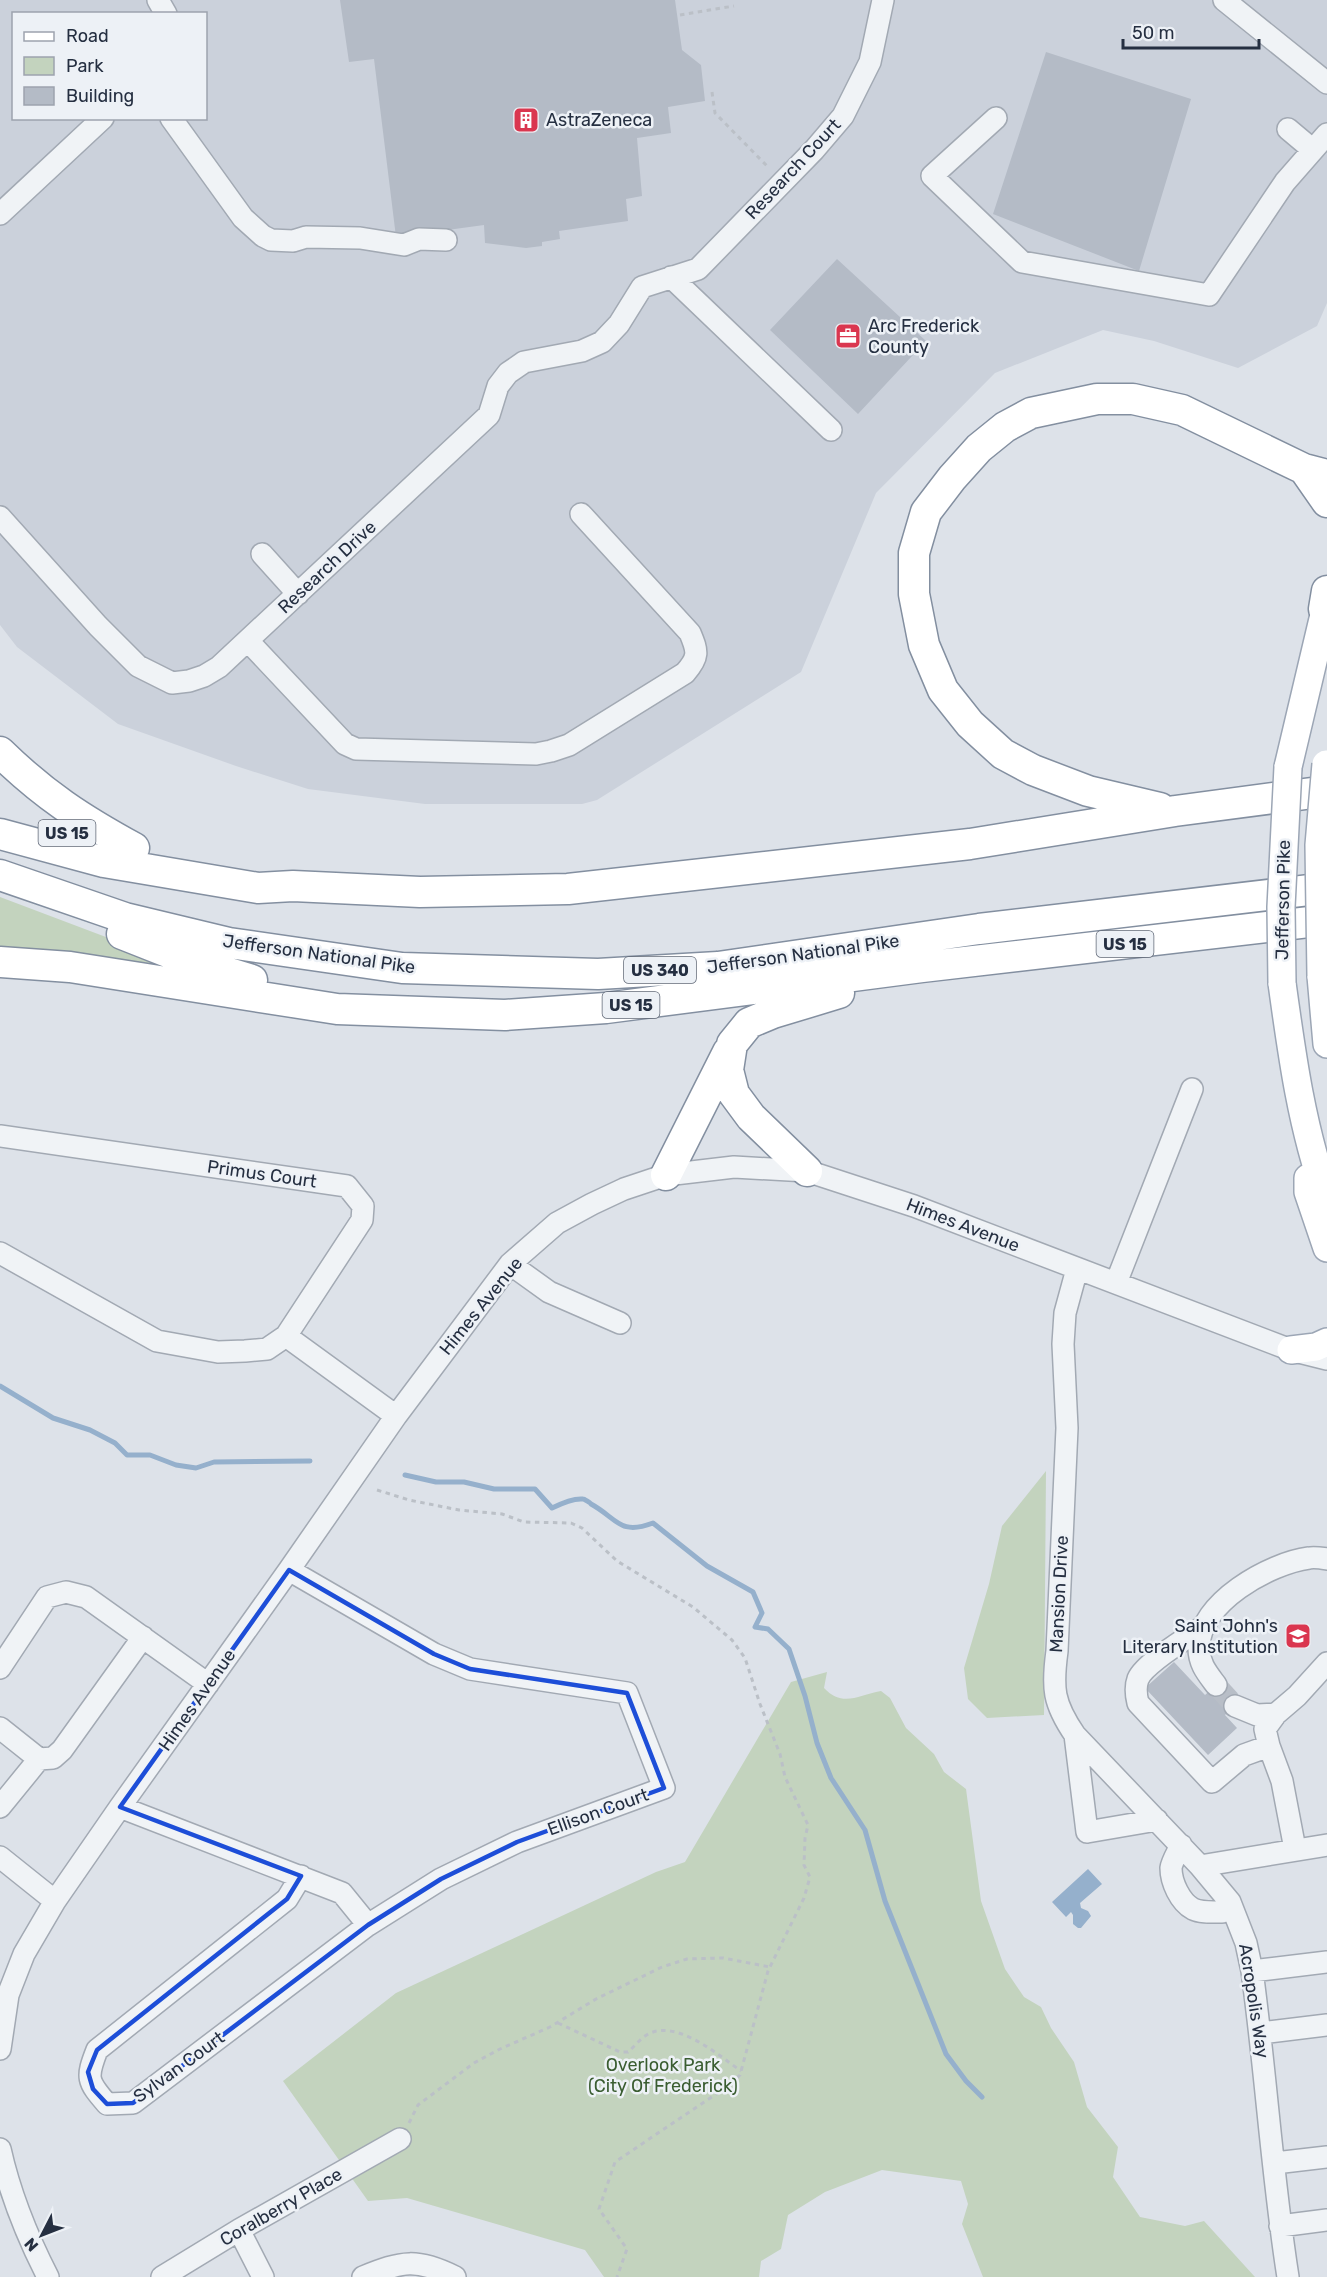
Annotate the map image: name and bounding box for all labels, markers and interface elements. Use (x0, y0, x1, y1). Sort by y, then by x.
legend (12, 12, 207, 120)
scale bar (1123, 12, 1260, 50)
text: 50 m (1132, 22, 1175, 44)
text: Road (66, 25, 109, 47)
text: Park (66, 55, 104, 77)
text: Building (66, 85, 134, 107)
building icon: AstraZeneca (511, 105, 541, 135)
place label: AstraZeneca (546, 109, 652, 131)
street label: Research Court (741, 114, 845, 224)
place label: Arc Frederick County (868, 315, 980, 358)
office icon: Arc Frederick County (833, 321, 863, 351)
street label: Research Drive (273, 516, 381, 618)
road number: US 15 (38, 820, 96, 846)
street label: Jefferson Pike (1271, 840, 1295, 960)
street label: Jefferson National Pike (221, 930, 417, 978)
street label: Jefferson National Pike (705, 930, 901, 978)
road number: US 15 (1096, 931, 1154, 957)
road number: US 340 (624, 957, 696, 983)
road number: US 15 (602, 992, 660, 1018)
street label: Primus Court (206, 1155, 318, 1193)
street label: Himes Avenue (903, 1193, 1023, 1257)
street label: Himes Avenue (435, 1253, 527, 1359)
street label: Mansion Drive (1045, 1535, 1073, 1653)
place label: Saint John's Literary Institution (1122, 1615, 1278, 1658)
school or university icon: Saint John's Literary Institution (1283, 1621, 1313, 1651)
street label: Himes Avenue (154, 1645, 240, 1755)
street label: Ellison Court (544, 1784, 652, 1840)
street label: Acropolis Way (1234, 1942, 1274, 2060)
street label: Sylvan Court (129, 2027, 229, 2107)
park label: Overlook Park (City Of Frederick) (588, 2054, 738, 2097)
street label: Coralberry Place (216, 2163, 346, 2251)
north arrow (12, 2205, 72, 2265)
text: N (20, 2234, 42, 2255)

